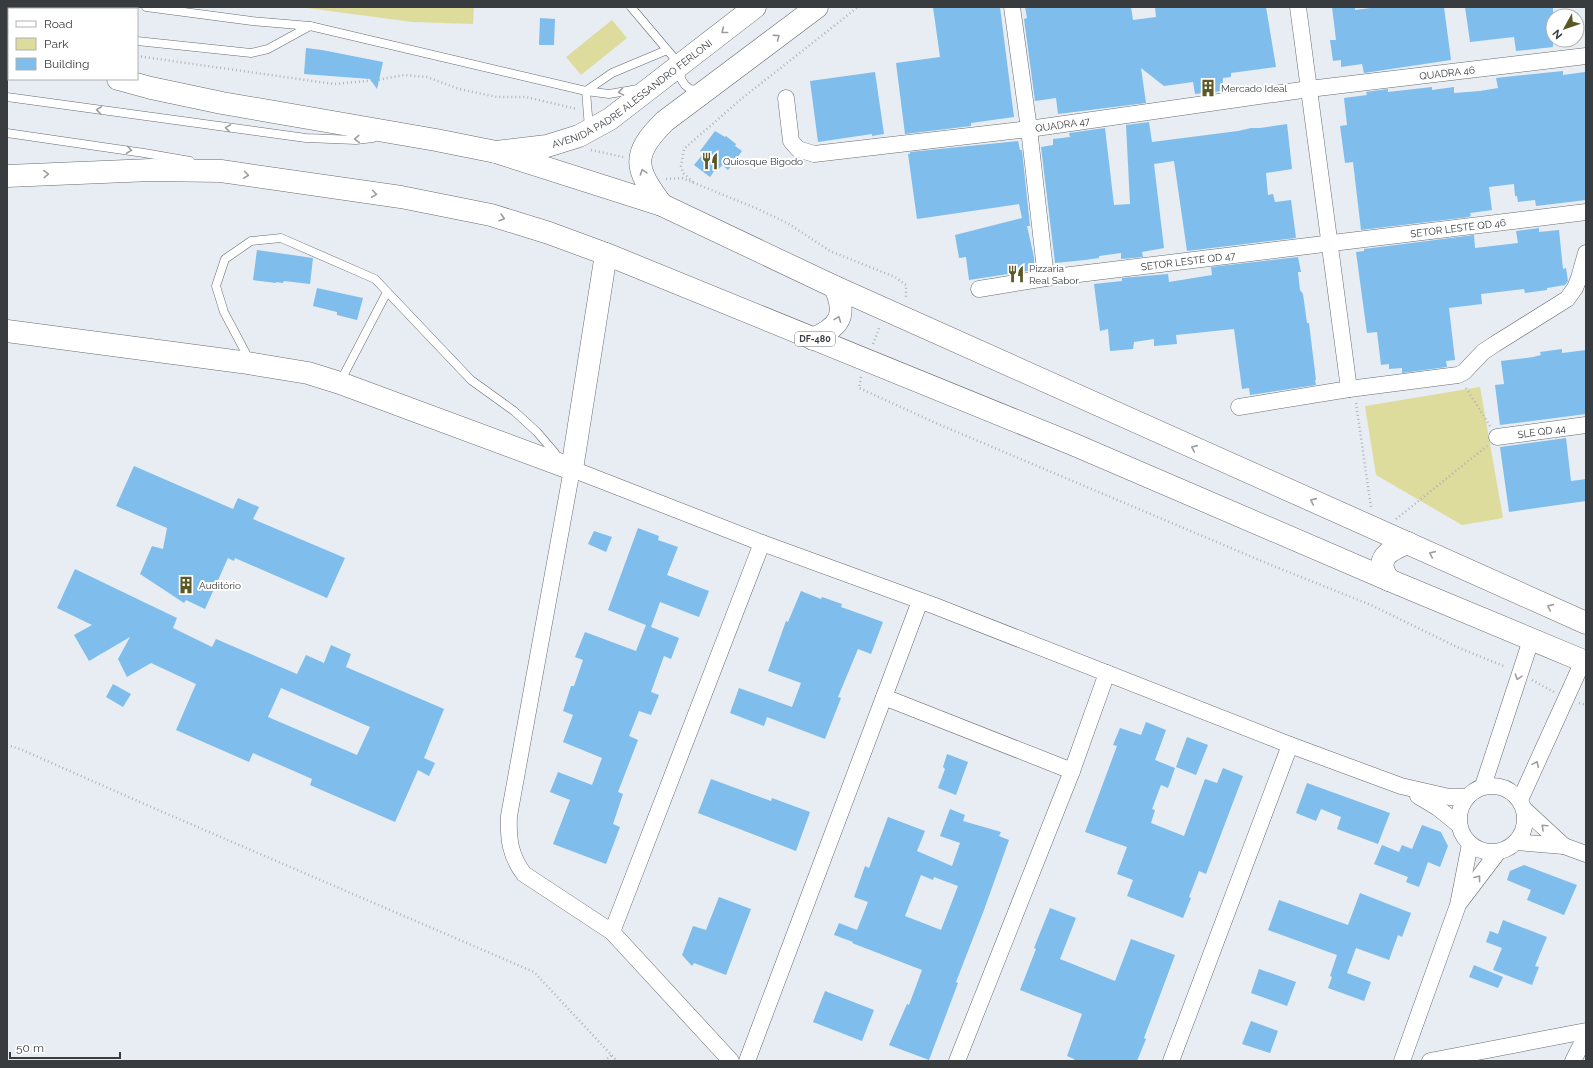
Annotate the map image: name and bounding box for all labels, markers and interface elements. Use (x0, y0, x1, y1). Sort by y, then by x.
legend (8, 8, 138, 80)
north arrow (1545, 8, 1585, 48)
text: Road (44, 17, 73, 31)
one-way arrow (722, 26, 729, 33)
text: N (1550, 27, 1565, 42)
one-way arrow (772, 35, 779, 42)
text: Park (44, 37, 69, 51)
street label: AVENIDA PADRE ALESSANDRO FERLONI (551, 37, 714, 150)
text: Building (44, 57, 90, 71)
street label: QUADRA 46 (1419, 64, 1475, 81)
building icon: Mercado Ideal (1198, 78, 1218, 98)
place label: Mercado Ideal (1221, 83, 1288, 94)
one-way arrow (618, 87, 624, 96)
one-way arrow (96, 106, 102, 115)
street label: QUADRA 47 (1035, 115, 1091, 134)
one-way arrow (225, 124, 231, 133)
one-way arrow (354, 135, 360, 143)
one-way arrow (126, 145, 132, 154)
restaurant icon: Quiosque Bigodo (700, 151, 720, 171)
place label: Quiosque Bigodo (723, 156, 803, 167)
one-way arrow (639, 169, 648, 176)
one-way arrow (43, 170, 49, 179)
one-way arrow (243, 170, 249, 179)
one-way arrow (371, 189, 377, 198)
one-way arrow (498, 213, 505, 222)
street label: SETOR LESTE QD 46 (1410, 216, 1506, 239)
street label: SETOR LESTE QD 47 (1140, 249, 1237, 272)
place label: Pizzaria Real Sabor (1029, 263, 1079, 286)
restaurant icon: Pizzaria Real Sabor (1006, 264, 1026, 284)
one-way arrow (834, 315, 842, 322)
road number: DF-480 (795, 332, 835, 346)
street label: SLE QD 44 (1517, 422, 1567, 440)
one-way arrow (1191, 445, 1199, 453)
one-way arrow (1310, 498, 1317, 506)
one-way arrow (1428, 551, 1436, 559)
building icon: Auditório (176, 575, 196, 595)
place label: Auditório (199, 580, 241, 591)
one-way arrow (1547, 604, 1555, 612)
one-way arrow (1514, 673, 1523, 680)
one-way arrow (1531, 761, 1539, 768)
one-way arrow (1541, 825, 1549, 832)
one-way arrow (1473, 876, 1480, 883)
scale bar (10, 1034, 120, 1060)
text: 50 m (16, 1041, 44, 1055)

